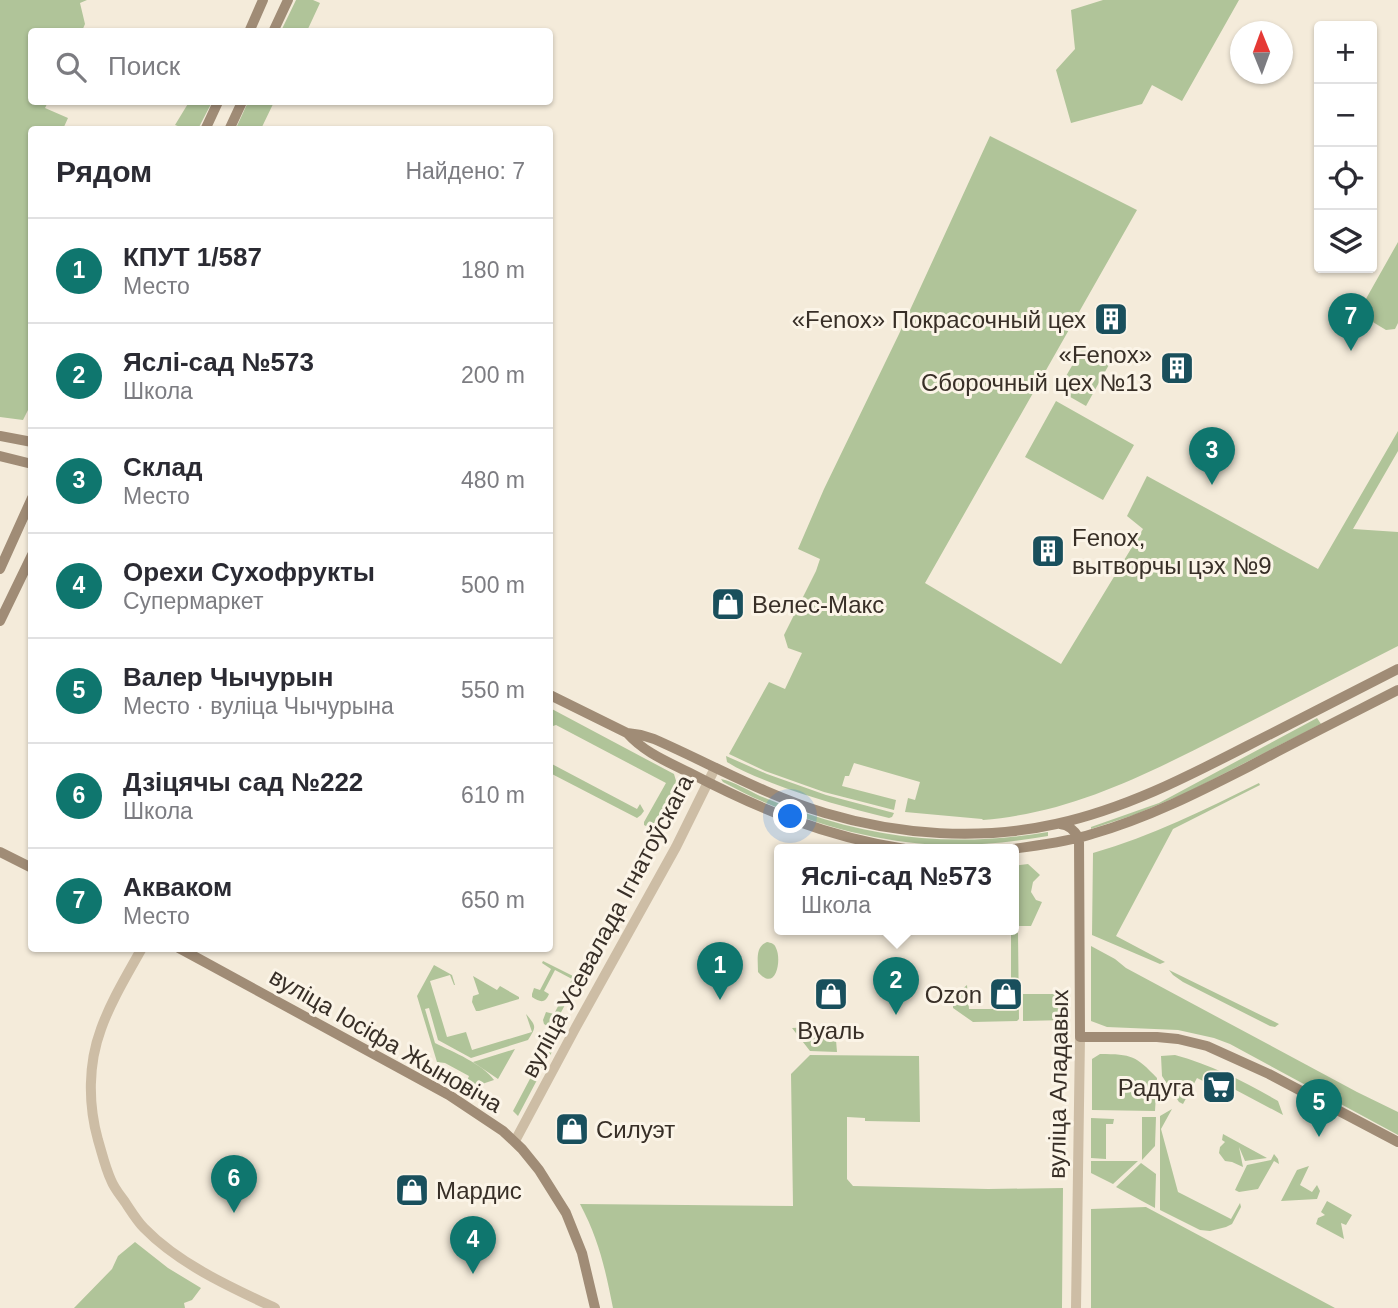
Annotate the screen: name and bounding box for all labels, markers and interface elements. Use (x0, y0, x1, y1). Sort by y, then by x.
north arrow (1230, 21, 1293, 84)
map controls (1314, 21, 1377, 273)
button: + (1314, 21, 1377, 84)
search box (28, 28, 553, 105)
icon: search (52, 48, 90, 86)
text: Поиск (108, 51, 180, 81)
button: − (1314, 84, 1377, 147)
button: locate (1314, 147, 1377, 210)
text: Рядом (56, 155, 152, 188)
text: Найдено: 7 (405, 158, 525, 184)
button: layers (1314, 210, 1377, 273)
text: КПУТ 1/587 (123, 242, 262, 272)
text: 1 (73, 257, 85, 283)
text: 180 m (461, 257, 525, 283)
text: Место (123, 273, 190, 299)
pin: 7 (1328, 293, 1374, 351)
building icon: «Fenox» Покрасочный цех (1092, 300, 1130, 338)
place label: «Fenox» Покрасочный цех (792, 306, 1086, 333)
place label: «Fenox» Сборочный цех №13 (921, 341, 1152, 396)
text: Яслі-сад №573 (123, 347, 314, 377)
building icon: «Fenox» Сборочный цех №13 (1158, 349, 1196, 387)
text: 2 (73, 362, 85, 388)
text: 200 m (461, 362, 525, 388)
text: Школа (123, 378, 193, 404)
pin: 3 (1189, 427, 1235, 485)
text: Склад (123, 452, 203, 482)
text: 3 (73, 467, 85, 493)
text: 480 m (461, 467, 525, 493)
text: Место (123, 483, 190, 509)
place label: Fenox, вытворчы цэх №9 (1072, 524, 1272, 579)
building icon: Fenox, вытворчы цэх №9 (1029, 532, 1067, 570)
text: Орехи Сухофрукты (123, 557, 375, 587)
text: 4 (73, 572, 85, 598)
text: 500 m (461, 572, 525, 598)
shop icon: Велес-Макс (709, 585, 747, 623)
text: Супермаркет (123, 588, 263, 614)
place label: Велес-Макс (752, 591, 884, 618)
text: Валер Чычурын (123, 662, 333, 692)
text: 5 (73, 677, 85, 703)
text: 550 m (461, 677, 525, 703)
text: Место · вуліца Чычурына (123, 693, 394, 719)
text: Дзіцячы сад №222 (123, 767, 363, 797)
street label: вуліца Усевалада Ігнатоўскага (516, 770, 699, 1082)
text: 6 (73, 782, 85, 808)
text: 610 m (461, 782, 525, 808)
text: Школа (123, 798, 193, 824)
your location (773, 799, 807, 833)
popup (774, 844, 1019, 935)
text: Яслі-сад №573 (801, 861, 992, 891)
text: Акваком (123, 872, 232, 902)
text: 7 (73, 887, 85, 913)
text: 650 m (461, 887, 525, 913)
text: Школа (801, 892, 871, 918)
text: Место (123, 903, 190, 929)
pin: 1 (697, 942, 743, 1000)
pin: 2 (873, 957, 919, 1015)
street label: вуліца Іосіфа Жыновіча (265, 962, 508, 1118)
shop icon: Вуаль (812, 975, 850, 1013)
shop icon: Ozon (987, 975, 1025, 1013)
place label: Ozon (925, 981, 982, 1008)
street label: вуліца Аладавых (1043, 989, 1073, 1179)
place label: Вуаль (797, 1017, 865, 1044)
supermarket icon: Радуга (1200, 1068, 1238, 1106)
place label: Радуга (1118, 1074, 1195, 1101)
pin: 5 (1296, 1079, 1342, 1137)
shop icon: Силуэт (553, 1110, 591, 1148)
place label: Силуэт (596, 1116, 675, 1143)
pin: 6 (211, 1155, 257, 1213)
shop icon: Мардис (393, 1171, 431, 1209)
place label: Мардис (436, 1177, 522, 1204)
pin: 4 (450, 1216, 496, 1274)

